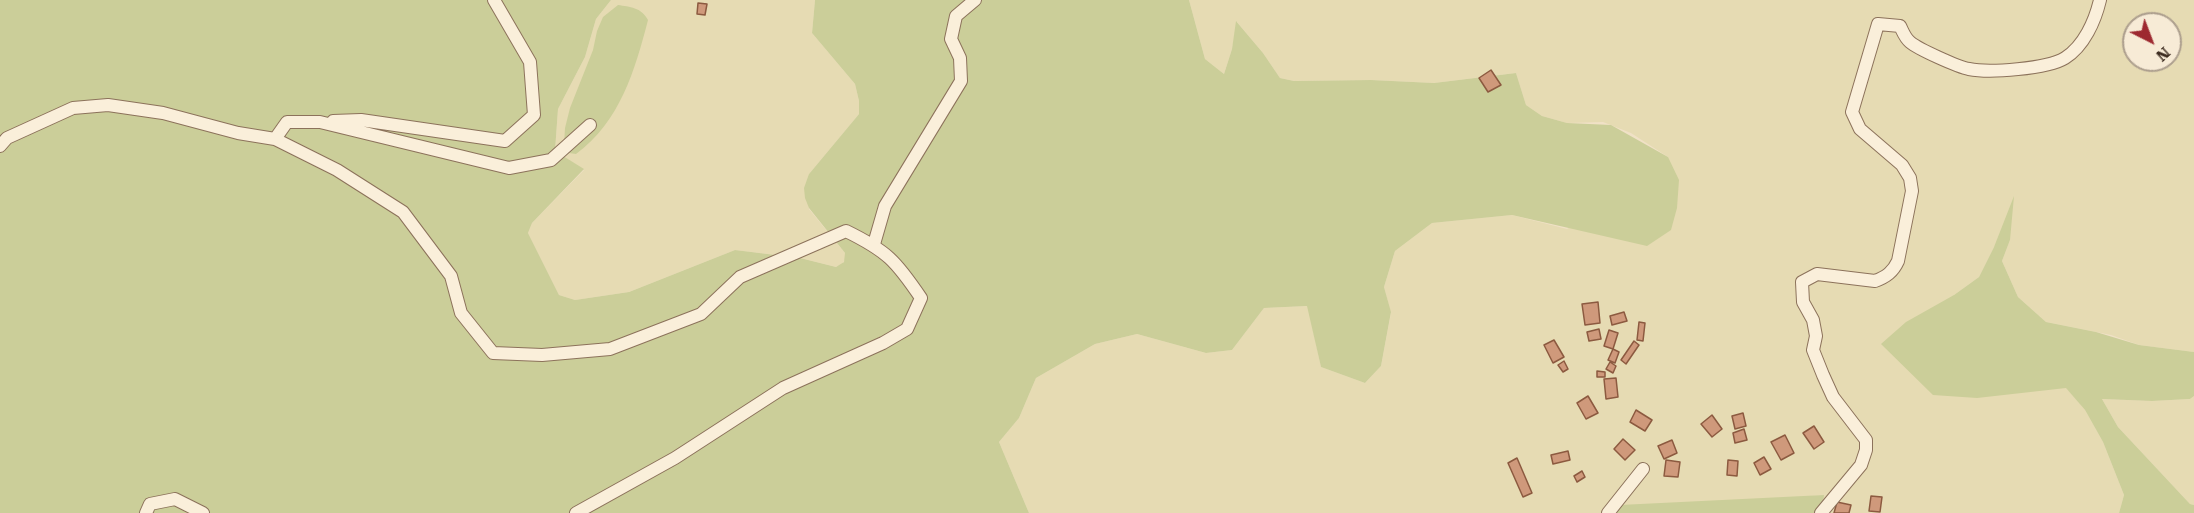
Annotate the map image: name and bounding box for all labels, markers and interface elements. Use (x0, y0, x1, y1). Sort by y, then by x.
north arrow (2122, 12, 2182, 72)
text: N (2152, 43, 2174, 65)

